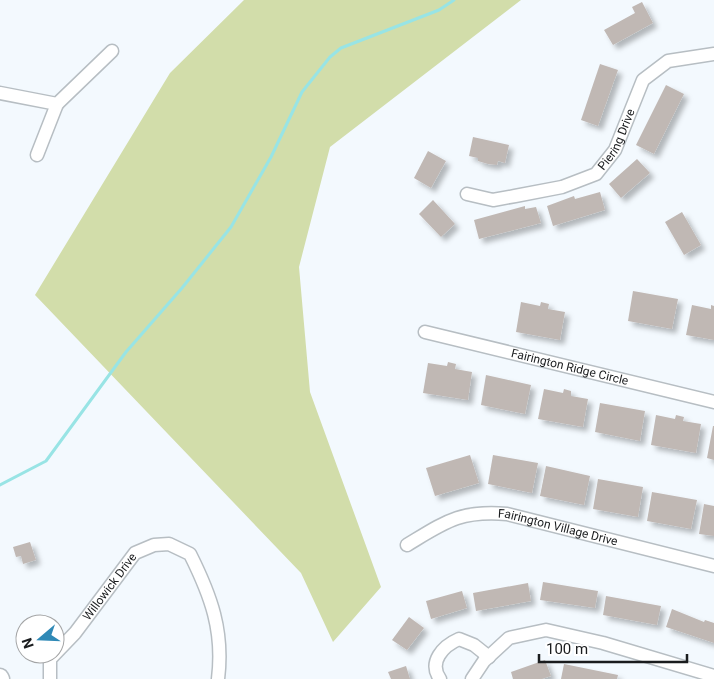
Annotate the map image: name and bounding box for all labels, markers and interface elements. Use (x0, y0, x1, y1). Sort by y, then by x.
street label: Piering Drive (595, 107, 638, 173)
street label: Fairington Ridge Circle (510, 346, 630, 388)
street label: Fairington Village Drive (498, 506, 619, 549)
street label: Willowick Drive (80, 550, 140, 623)
north arrow (15, 614, 65, 664)
scale bar (539, 632, 686, 664)
text: N (19, 636, 37, 651)
text: 100 m (546, 640, 588, 658)

